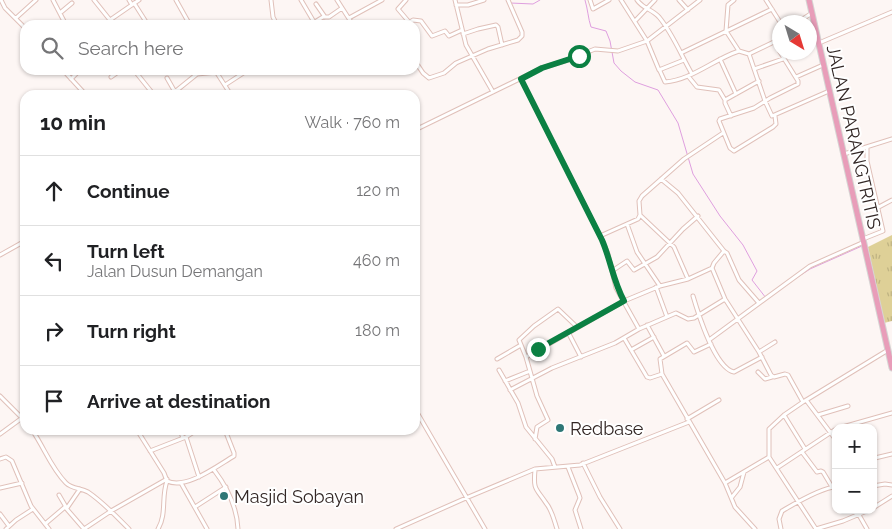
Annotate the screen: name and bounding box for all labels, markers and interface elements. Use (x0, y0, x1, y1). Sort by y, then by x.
north arrow (772, 15, 817, 60)
search box (20, 20, 420, 75)
icon: search (38, 34, 66, 62)
text: Search here (78, 37, 184, 59)
street label: JALAN PARANGTRITIS (823, 43, 885, 231)
route start (568, 45, 591, 68)
text: 10 min (40, 110, 106, 135)
text: Walk · 760 m (305, 113, 400, 132)
icon: ahead (40, 177, 68, 205)
text: Continue (87, 180, 170, 202)
text: 120 m (356, 181, 400, 200)
text: Turn left (87, 240, 164, 262)
icon: left (40, 247, 68, 275)
text: 460 m (353, 251, 400, 270)
text: Jalan Dusun Demangan (87, 262, 263, 281)
icon: right (40, 317, 68, 345)
text: Turn right (87, 320, 176, 342)
text: 180 m (355, 321, 400, 340)
route end (527, 338, 550, 361)
icon: arrive (40, 387, 68, 415)
text: Arrive at destination (87, 390, 271, 412)
place label: Redbase (570, 418, 644, 439)
marker: Redbase (554, 422, 566, 434)
map controls (832, 424, 877, 514)
button: + (832, 424, 877, 469)
button: − (832, 469, 877, 514)
place label: Masjid Sobayan (234, 486, 364, 507)
marker: Masjid Sobayan (218, 490, 230, 502)

